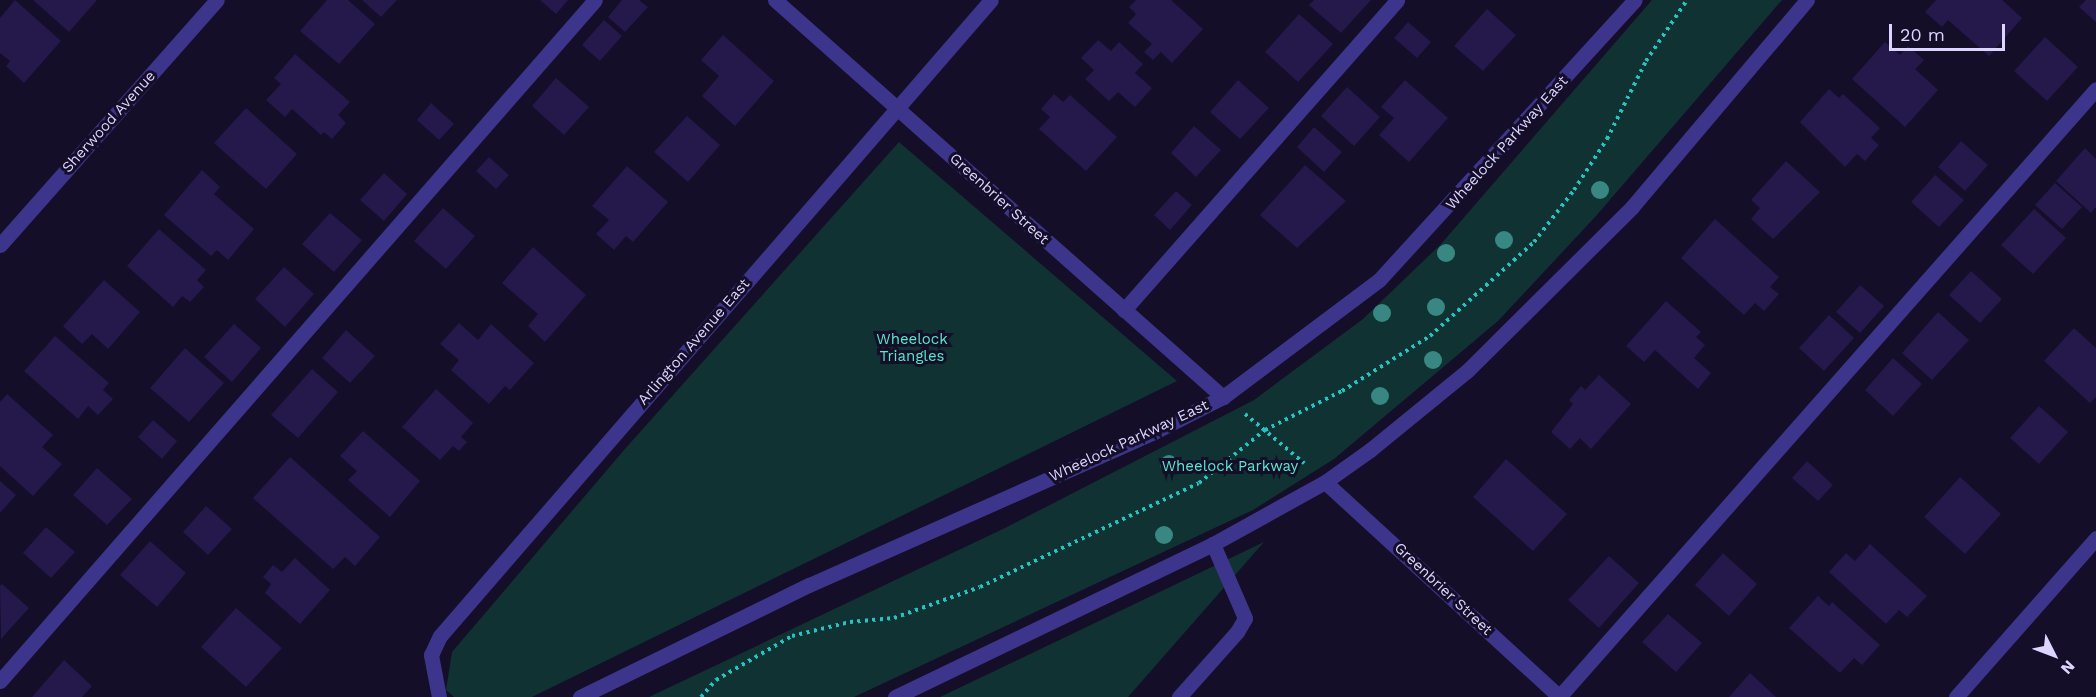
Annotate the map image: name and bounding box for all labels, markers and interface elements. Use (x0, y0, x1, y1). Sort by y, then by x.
scale bar (1892, 12, 2008, 50)
text: 20 m (1900, 24, 1945, 45)
street label: Sherwood Avenue (58, 67, 160, 177)
street label: Wheelock Parkway East (1442, 72, 1572, 214)
street label: Greenbrier Street (945, 150, 1053, 248)
street label: Arlington Avenue East (634, 275, 754, 409)
park label: Wheelock Triangles (876, 330, 948, 365)
street label: Wheelock Parkway East (1046, 396, 1212, 486)
park label: Wheelock Parkway (1161, 458, 1299, 476)
street label: Greenbrier Street (1390, 539, 1496, 639)
north arrow (2024, 625, 2084, 685)
text: N (2057, 657, 2079, 678)

